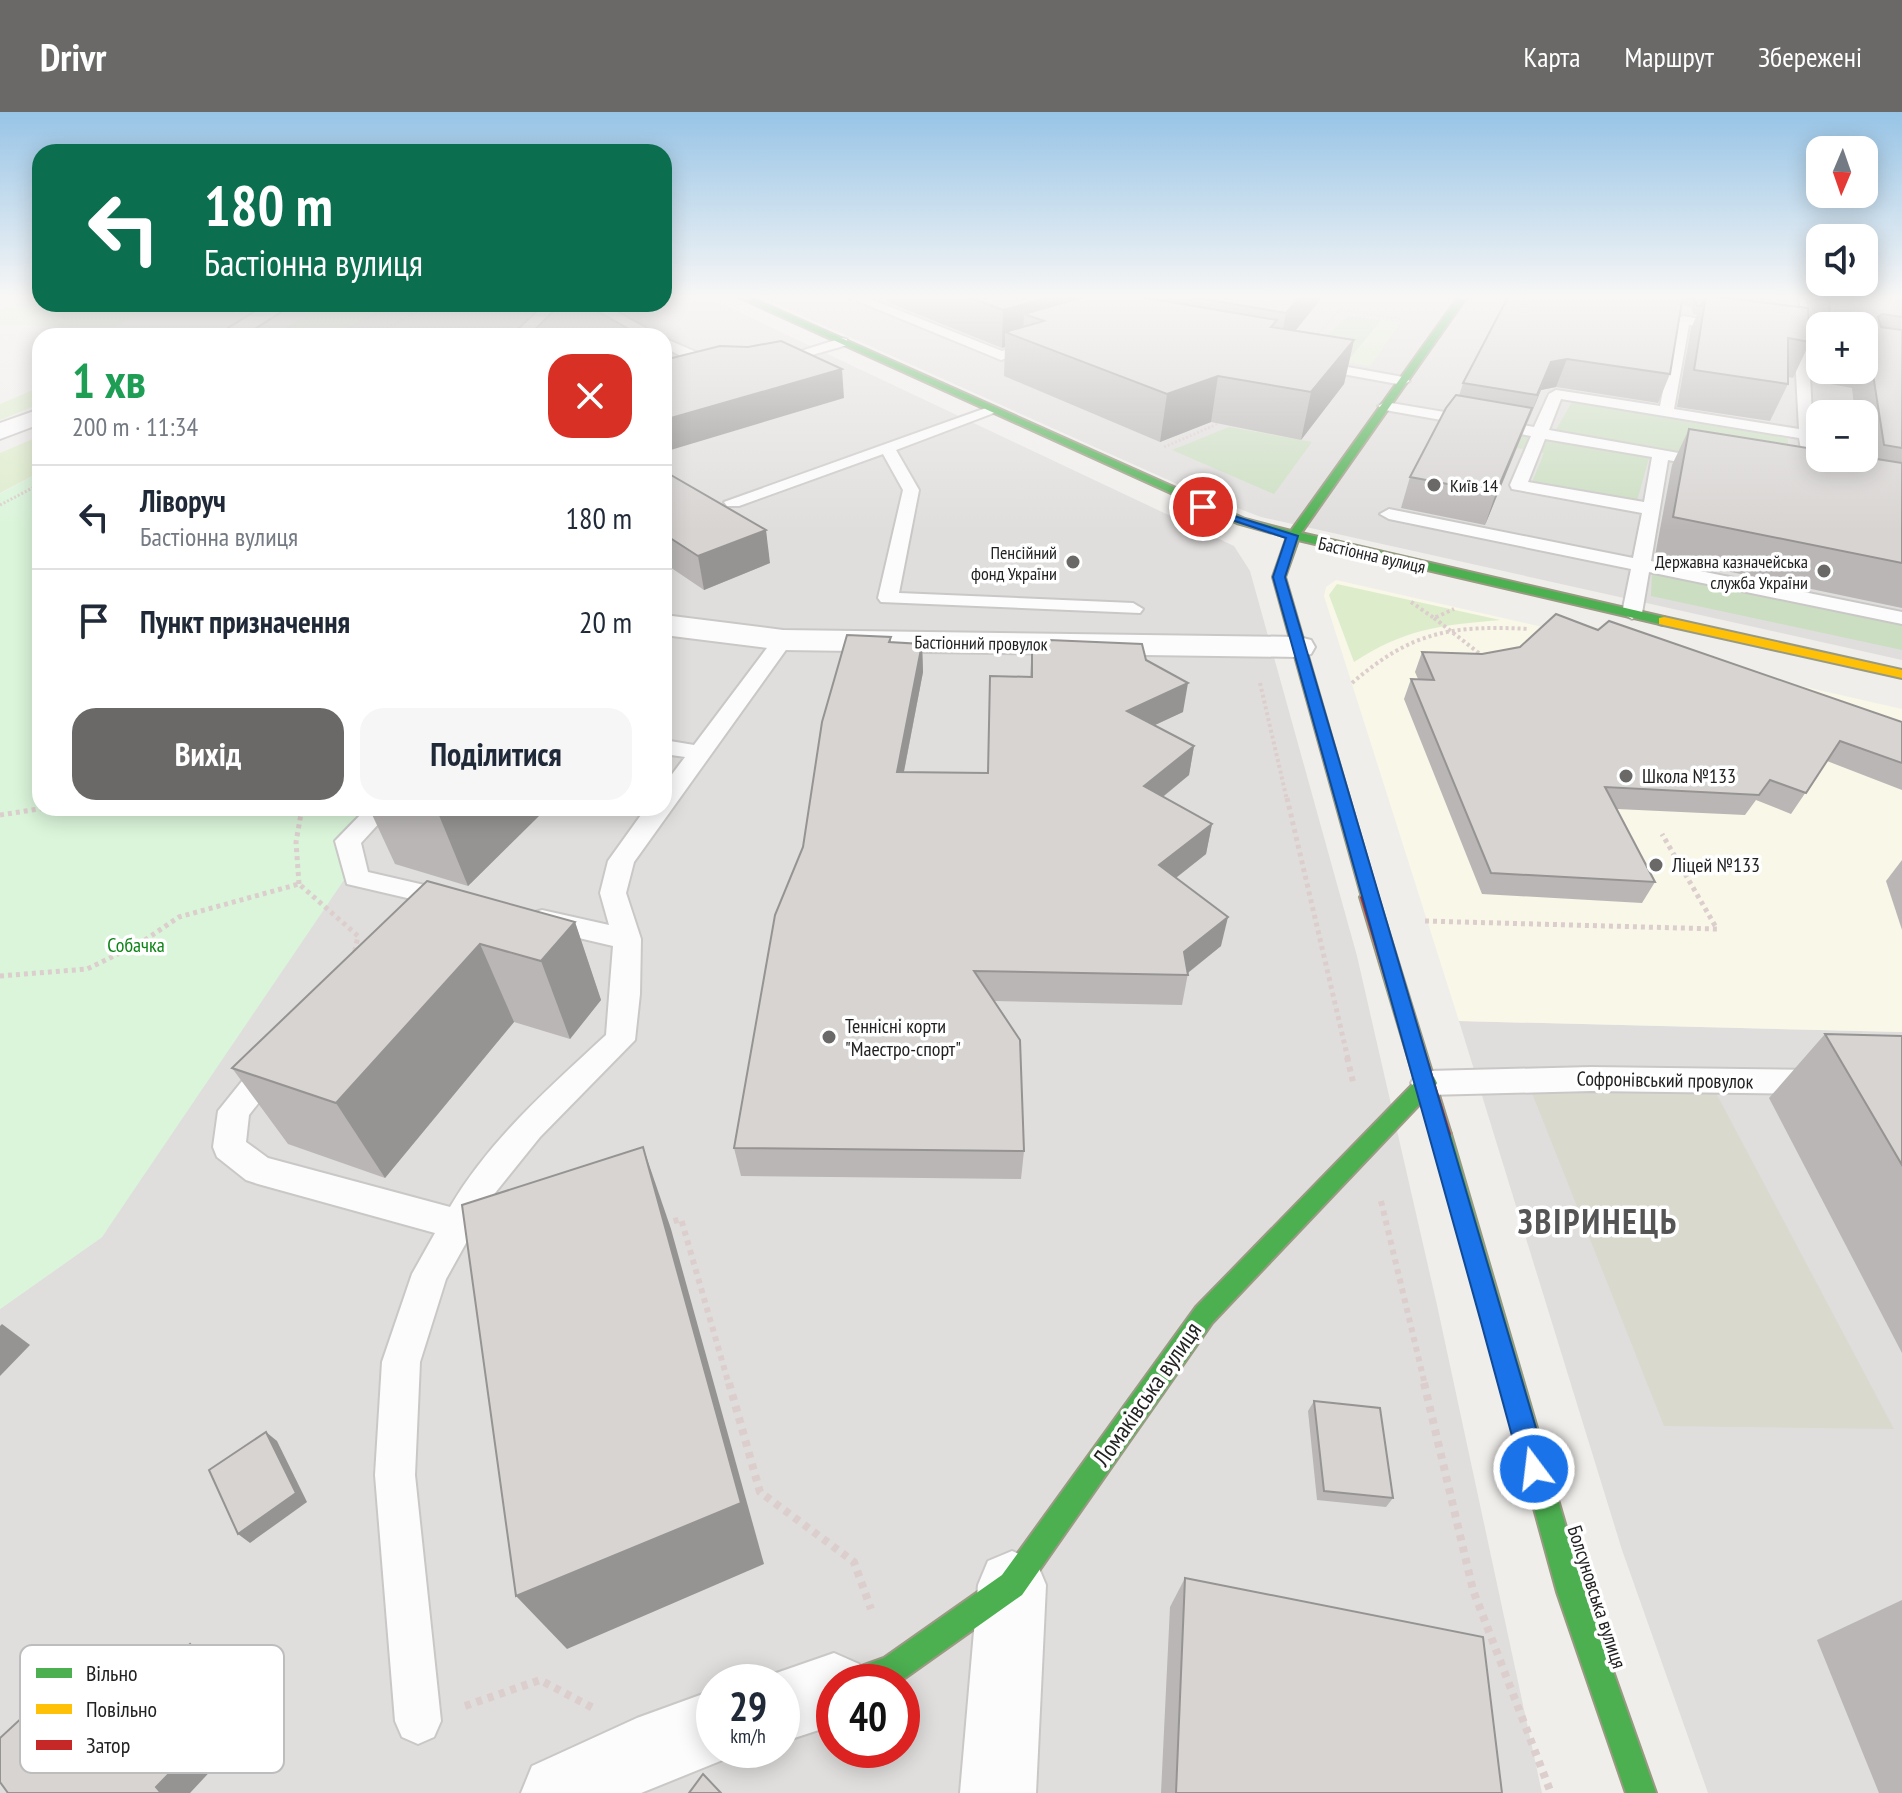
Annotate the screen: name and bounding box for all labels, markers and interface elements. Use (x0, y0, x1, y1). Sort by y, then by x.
text: Drivr (40, 32, 106, 81)
text: Карта (1524, 38, 1581, 75)
text: Маршрут (1625, 38, 1714, 75)
text: Збережені (1758, 38, 1862, 75)
north arrow (1806, 136, 1878, 208)
map controls (1806, 136, 1878, 472)
text: 180 m (204, 169, 333, 241)
icon: left (72, 176, 176, 280)
button: sound (1806, 224, 1878, 296)
text: Бастіонна вулиця (204, 239, 423, 286)
button: + (1806, 312, 1878, 384)
text: 1 хв (72, 349, 146, 411)
button: close (548, 354, 632, 438)
button: − (1806, 400, 1878, 472)
text: 200 m · 11:34 (72, 410, 198, 443)
pin (1169, 473, 1237, 541)
place label: Київ 14 (1450, 474, 1498, 497)
marker: Київ 14 (1425, 476, 1443, 494)
text: Ліворуч (140, 481, 226, 520)
icon: arrive (1181, 485, 1225, 529)
icon: left (72, 495, 116, 539)
text: 180 m (566, 498, 632, 537)
text: Бастіонна вулиця (140, 520, 298, 553)
street label: Бастіонна вулиця (1316, 531, 1428, 579)
place label: Пенсійний фонд України (971, 541, 1057, 585)
place label: Державна казначейська служба України (1655, 550, 1808, 594)
marker: Пенсійний фонд України (1064, 553, 1082, 571)
marker: Державна казначейська служба України (1815, 562, 1833, 580)
icon: arrive (72, 599, 116, 643)
text: Пункт призначення (140, 602, 350, 641)
text: 20 m (579, 602, 632, 641)
street label: Бастіонний провулок (914, 630, 1048, 656)
button: Вихід (72, 708, 344, 800)
button: Поділитися (360, 708, 632, 800)
place label: Школа №133 (1642, 763, 1736, 789)
marker: Школа №133 (1617, 767, 1635, 785)
place label: Ліцей №133 (1671, 852, 1760, 878)
marker: Ліцей №133 (1647, 856, 1665, 874)
park label: Собачка (107, 932, 165, 958)
place label: Теннісні корти "Маестро-спорт" (845, 1013, 961, 1062)
marker: Теннісні корти "Маестро-спорт" (820, 1028, 838, 1046)
street label: Софронівський провулок (1576, 1065, 1754, 1095)
district label: ЗВІРИНЕЦЬ (1518, 1199, 1678, 1243)
street label: Ломаківська вулиця (1085, 1316, 1208, 1473)
position arrow (1492, 1427, 1576, 1511)
street label: Болсуновська вулиця (1562, 1522, 1632, 1672)
legend (20, 1645, 284, 1773)
text: Вільно (86, 1659, 137, 1687)
speed limit sign: 40 (816, 1664, 920, 1768)
text: 29 (729, 1680, 767, 1732)
text: Повільно (86, 1695, 157, 1723)
text: km/h (730, 1723, 766, 1749)
text: Затор (86, 1731, 130, 1759)

